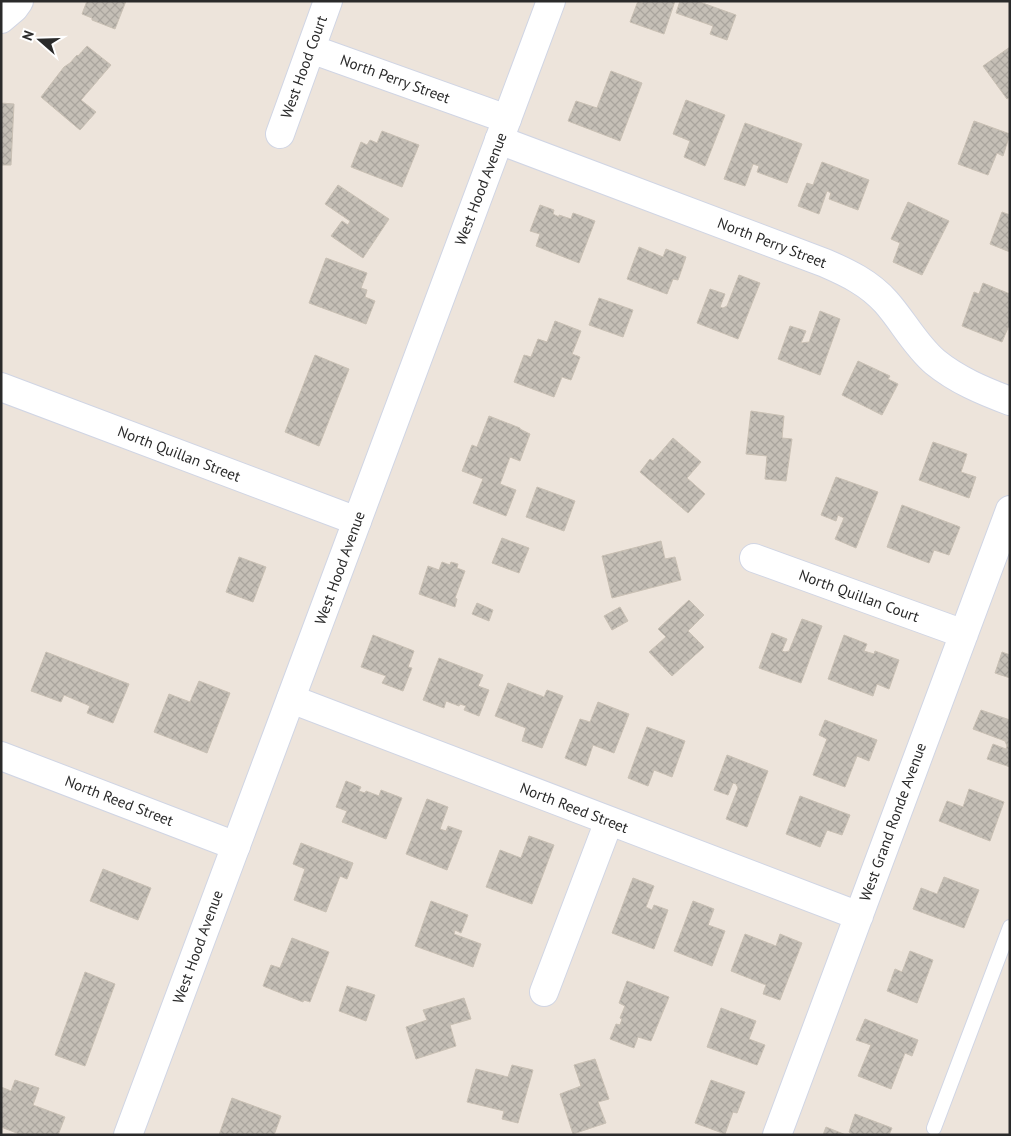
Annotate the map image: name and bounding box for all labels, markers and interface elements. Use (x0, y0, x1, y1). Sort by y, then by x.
street label: West Hood Court (276, 13, 331, 121)
north arrow (15, 15, 65, 65)
text: N (18, 28, 38, 43)
street label: North Perry Street (338, 50, 453, 107)
street label: West Hood Avenue (450, 130, 511, 248)
street label: North Perry Street (715, 213, 829, 272)
street label: North Quillan Street (115, 421, 243, 486)
street label: West Hood Avenue (310, 508, 369, 627)
street label: North Quillan Court (796, 565, 922, 626)
street label: West Grand Ronde Avenue (855, 740, 930, 904)
street label: North Reed Street (62, 771, 176, 830)
street label: North Reed Street (517, 778, 631, 837)
street label: West Hood Avenue (168, 887, 227, 1006)

